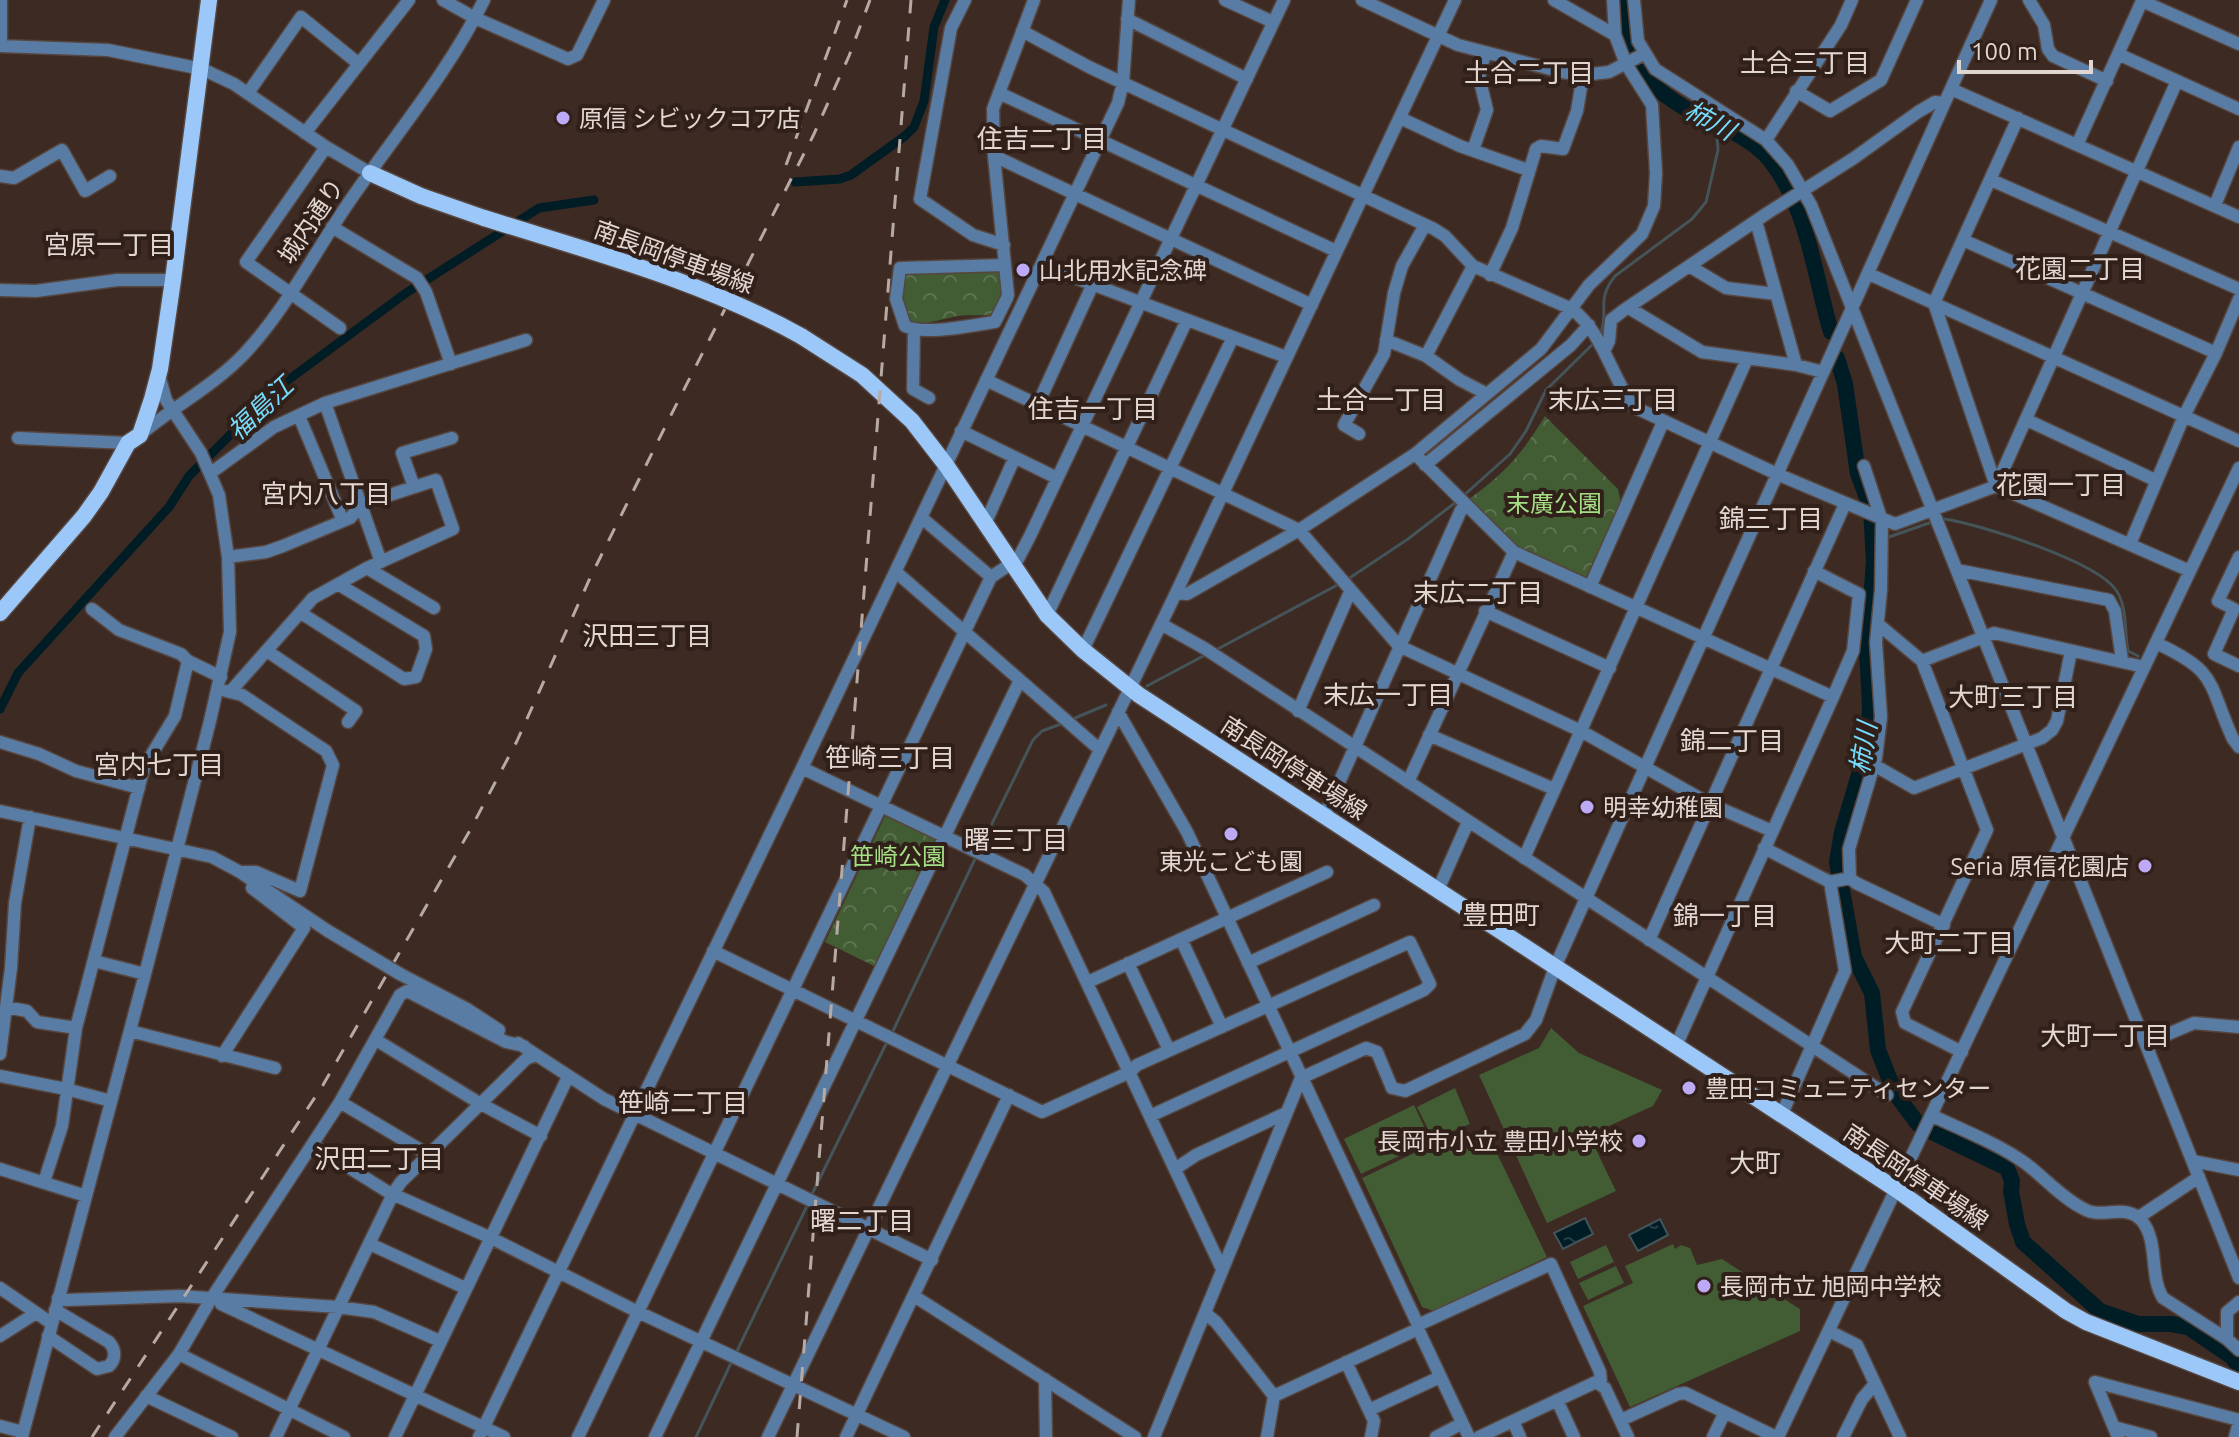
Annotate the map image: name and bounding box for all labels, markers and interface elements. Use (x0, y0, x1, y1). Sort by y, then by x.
scale bar (1959, 24, 2091, 74)
text: 100 m (1971, 38, 2038, 65)
district label: 土合三丁目 (1740, 48, 1870, 77)
district label: 土合二丁目 (1464, 58, 1594, 87)
water label: 柿川 (1680, 95, 1742, 146)
place label: 原信 シビックコア店 (579, 105, 801, 132)
marker: 原信 シビックコア店 (554, 109, 572, 127)
district label: 住吉二丁目 (977, 124, 1107, 153)
street label: 城内通り (273, 174, 349, 268)
street label: 南長岡停車場線 (590, 216, 758, 298)
district label: 宮原一丁目 (44, 230, 174, 259)
district label: 花園二丁目 (2015, 254, 2145, 283)
place label: 山北用水記念碑 (1039, 257, 1207, 284)
marker: 山北用水記念碑 (1014, 261, 1032, 279)
water label: 福島江 (222, 369, 301, 445)
district label: 土合一丁目 (1316, 385, 1446, 414)
district label: 末広三丁目 (1548, 385, 1678, 414)
district label: 住吉一丁目 (1028, 394, 1158, 423)
district label: 花園一丁目 (1996, 470, 2126, 499)
district label: 宮内八丁目 (261, 479, 391, 508)
park label: 末廣公園 (1506, 490, 1602, 517)
district label: 錦三丁目 (1719, 504, 1823, 533)
district label: 末広二丁目 (1413, 578, 1543, 607)
district label: 沢田三丁目 (582, 621, 712, 650)
district label: 末広一丁目 (1323, 680, 1453, 709)
district label: 大町三丁目 (1948, 682, 2078, 711)
street label: 南長岡停車場線 (1216, 711, 1372, 825)
water label: 柿川 (1845, 717, 1882, 776)
district label: 錦二丁目 (1680, 726, 1784, 755)
district label: 笹崎三丁目 (825, 743, 955, 772)
district label: 宮内七丁目 (94, 750, 224, 779)
place label: 明幸幼稚園 (1603, 794, 1723, 821)
marker: 明幸幼稚園 (1578, 798, 1596, 816)
district label: 曙三丁目 (964, 825, 1068, 854)
marker: 東光こども園 (1222, 825, 1240, 843)
park label: 笹崎公園 (850, 843, 946, 870)
place label: 東光こども園 (1159, 848, 1303, 875)
place label: Seria 原信花園店 (1950, 853, 2129, 880)
marker: Seria 原信花園店 (2136, 857, 2154, 875)
district label: 豊田町 (1462, 900, 1540, 929)
district label: 錦一丁目 (1673, 901, 1777, 930)
district label: 大町二丁目 (1884, 928, 2014, 957)
district label: 大町一丁目 (2040, 1021, 2170, 1050)
place label: 豊田コミュニティセンター (1705, 1075, 1992, 1102)
marker: 豊田コミュニティセンター (1680, 1079, 1698, 1097)
district label: 笹崎二丁目 (618, 1088, 748, 1117)
street label: 南長岡停車場線 (1839, 1119, 1993, 1235)
place label: 長岡市小立 豊田小学校 (1378, 1128, 1623, 1155)
marker: 長岡市小立 豊田小学校 (1630, 1132, 1648, 1150)
district label: 沢田二丁目 (314, 1144, 444, 1173)
district label: 大町 (1729, 1148, 1781, 1177)
district label: 曙二丁目 (810, 1206, 914, 1235)
place label: 長岡市立 旭岡中学校 (1720, 1273, 1942, 1300)
marker: 長岡市立 旭岡中学校 (1695, 1277, 1713, 1295)

